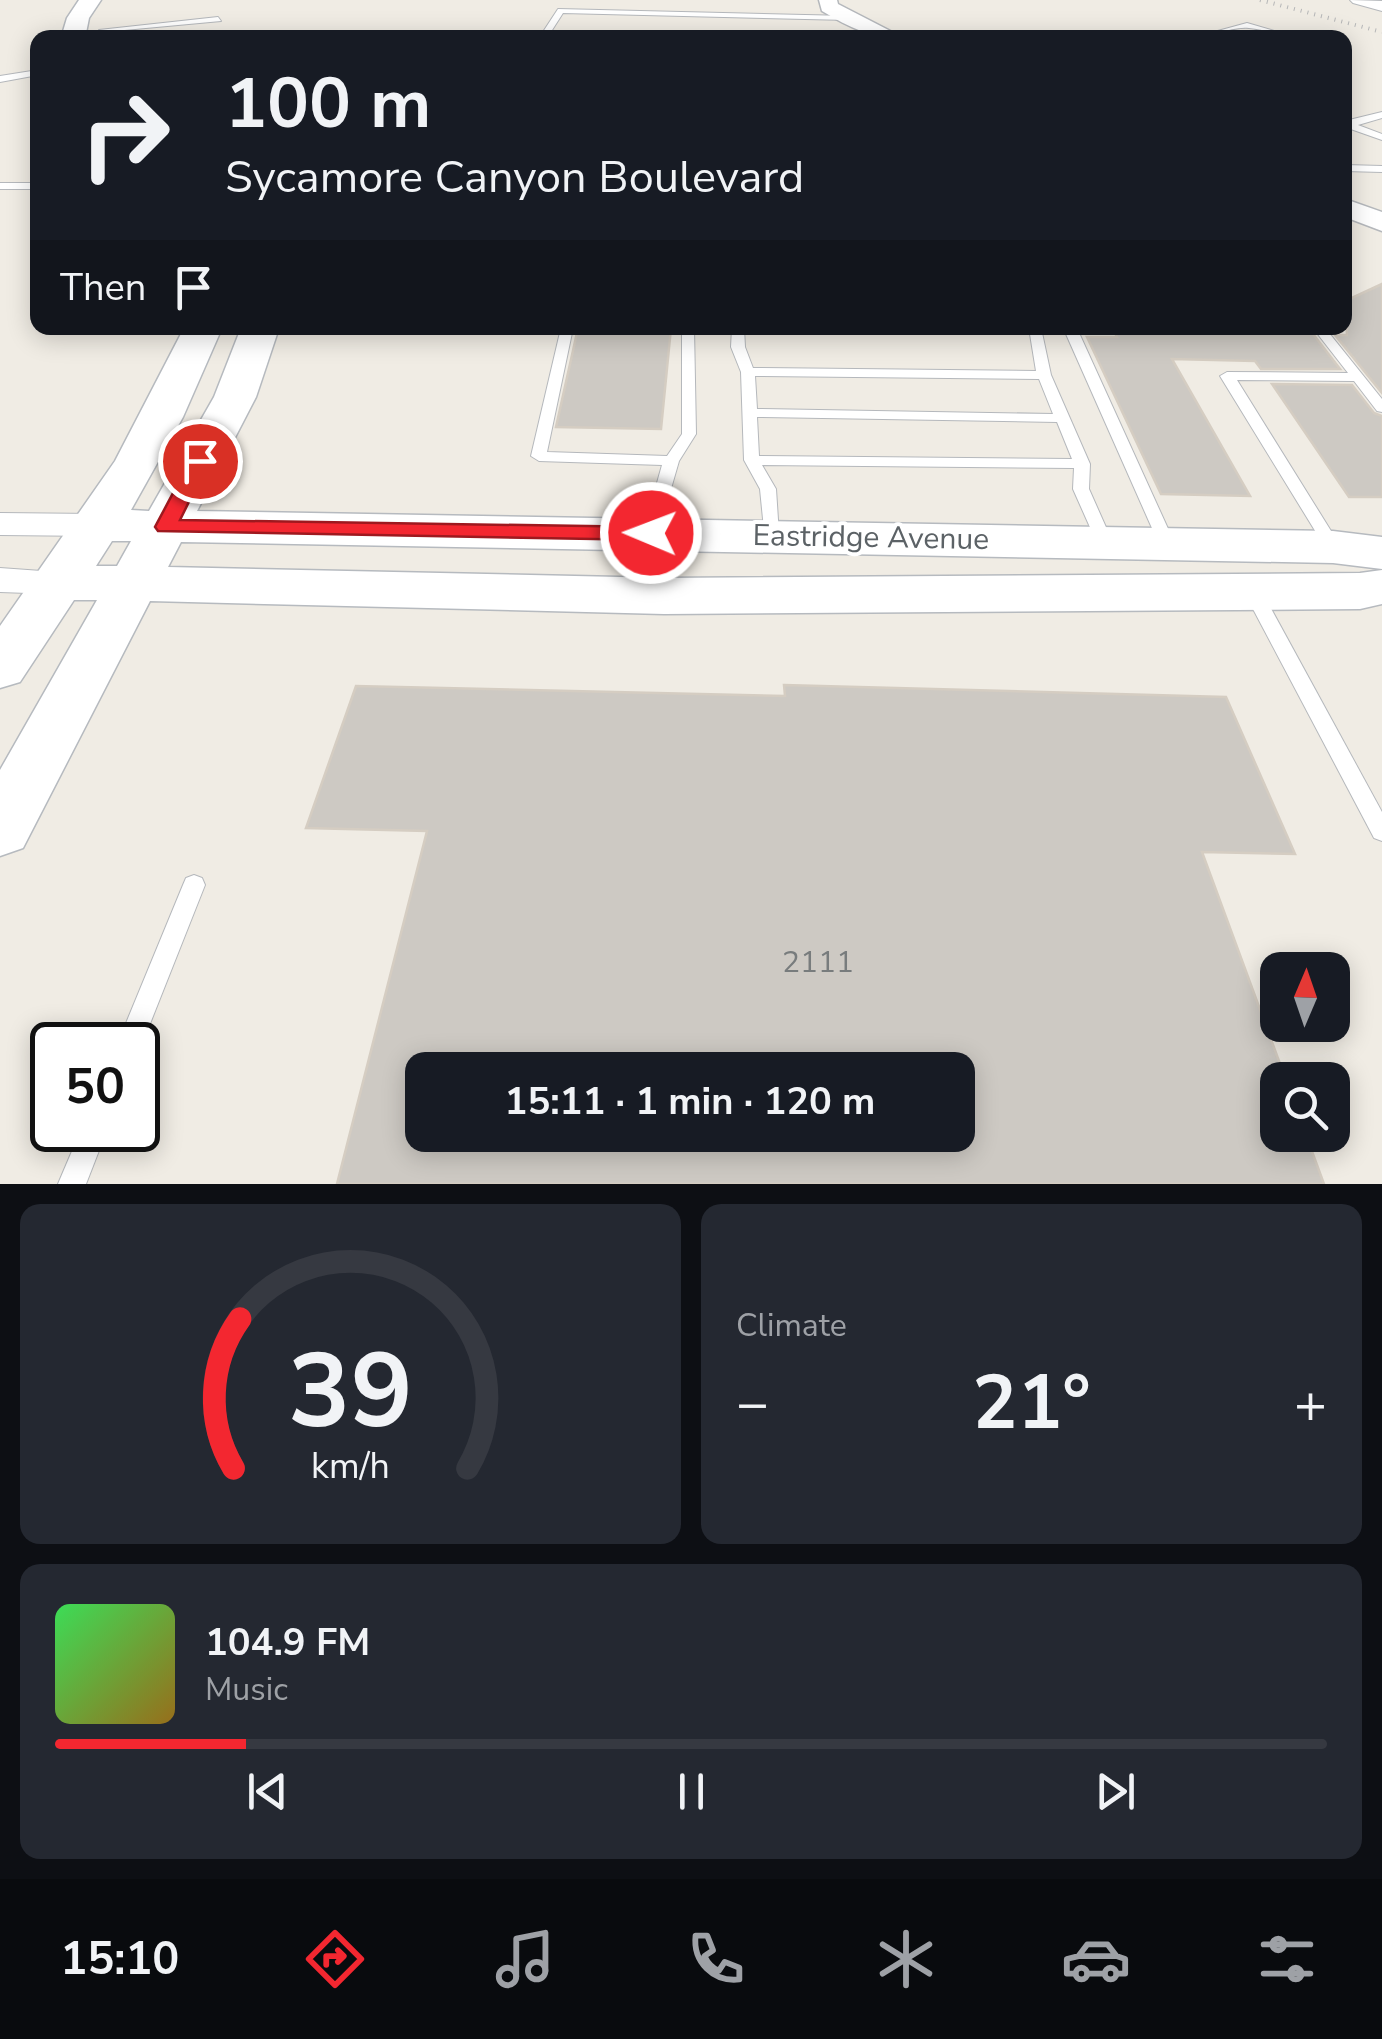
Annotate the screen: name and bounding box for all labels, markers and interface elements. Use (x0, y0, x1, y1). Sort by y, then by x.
text: 100 m (225, 56, 431, 152)
icon: right (60, 70, 190, 200)
text: Sycamore Canyon Boulevard (225, 147, 804, 208)
icon: arrive (166, 260, 221, 315)
text: Then (60, 262, 146, 313)
pin (158, 419, 243, 504)
icon: arrive (173, 434, 228, 489)
position arrow (599, 481, 703, 585)
street label: Eastridge Avenue (752, 515, 990, 560)
house number: 2111 (782, 942, 854, 983)
north arrow (1260, 952, 1350, 1042)
map controls (1260, 952, 1350, 1152)
speed limit sign: 50 (30, 1022, 160, 1152)
button: search (1260, 1062, 1350, 1152)
text: 15:11 · 1 min · 120 m (505, 1076, 875, 1127)
text: Climate (736, 1304, 847, 1347)
text: 39 (288, 1321, 413, 1463)
text: 21° (972, 1352, 1091, 1454)
text: − (736, 1366, 769, 1441)
text: + (1294, 1366, 1327, 1441)
text: km/h (311, 1442, 390, 1491)
text: 104.9 FM (205, 1617, 370, 1668)
text: Music (205, 1668, 288, 1711)
icon: previous (240, 1764, 295, 1819)
icon: pause (664, 1764, 719, 1819)
icon: next (1088, 1764, 1143, 1819)
icon: directions (300, 1924, 370, 1994)
icon: music (490, 1924, 560, 1994)
icon: phone (681, 1924, 751, 1994)
icon: climate (871, 1924, 941, 1994)
icon: car (1061, 1924, 1131, 1994)
icon: filters (1252, 1924, 1322, 1994)
text: 15:10 (60, 1929, 179, 1990)

